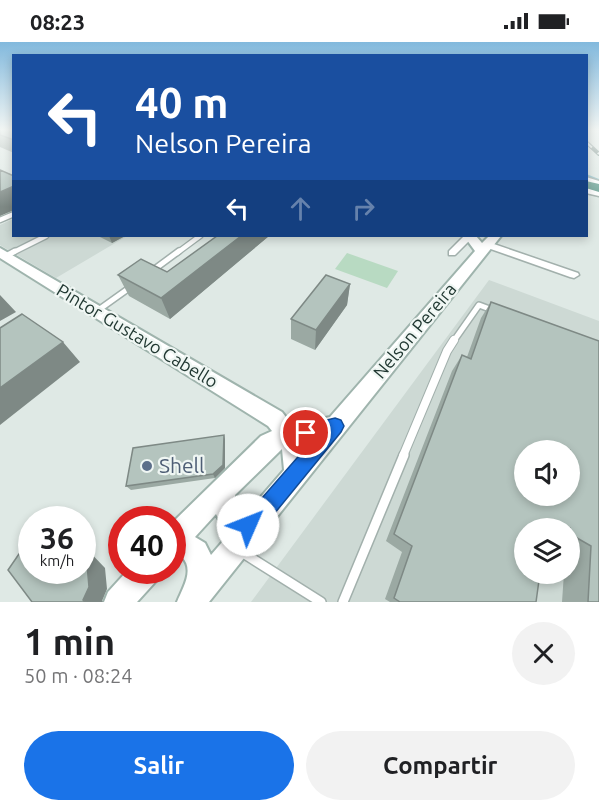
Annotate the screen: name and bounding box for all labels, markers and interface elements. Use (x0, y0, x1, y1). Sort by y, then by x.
text: 08:23 (30, 9, 85, 34)
icon: left (36, 78, 114, 156)
text: 40 m (135, 79, 229, 126)
text: Nelson Pereira (135, 128, 312, 158)
icon: left (221, 192, 254, 225)
icon: ahead (284, 192, 317, 225)
icon: right (347, 192, 380, 225)
street label: Pintor Gustavo Cabello (53, 279, 222, 391)
street label: Nelson Pereira (369, 279, 460, 382)
pin (280, 407, 331, 458)
icon: arrive (289, 416, 322, 449)
map controls (514, 440, 580, 584)
button: sound (514, 440, 580, 506)
place label: Shell (159, 453, 205, 477)
marker: Shell (140, 459, 154, 473)
position arrow (216, 493, 280, 557)
speed limit sign: 40 (108, 506, 186, 584)
button: layers (514, 518, 580, 584)
text: 36 (40, 521, 74, 555)
text: km/h (40, 552, 74, 569)
text: 1 min (24, 621, 115, 662)
button: close (512, 622, 575, 685)
text: 50 m · 08:24 (24, 664, 133, 687)
button: Salir (24, 731, 294, 800)
button: Compartir (306, 731, 575, 800)

